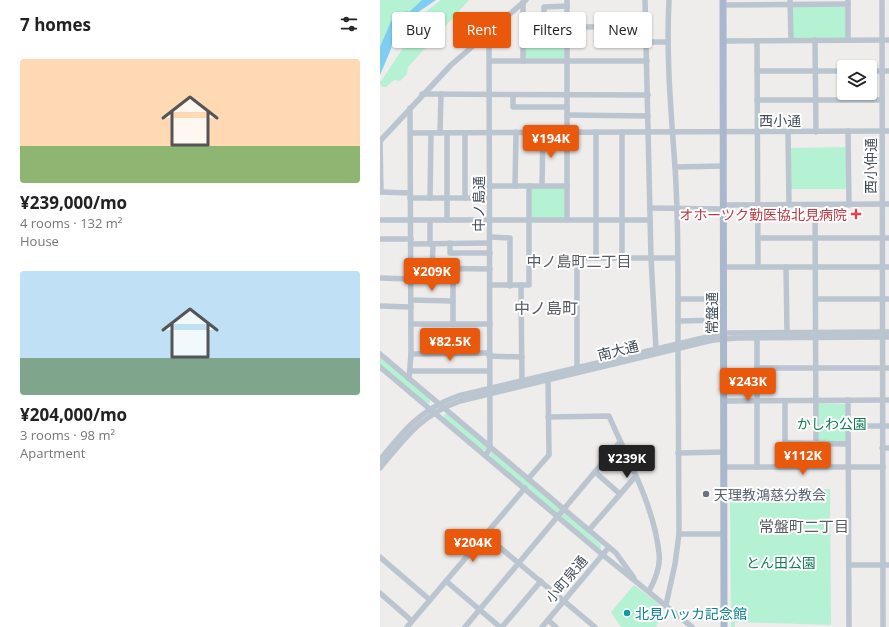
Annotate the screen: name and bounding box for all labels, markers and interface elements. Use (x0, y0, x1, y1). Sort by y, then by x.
chip: Buy (392, 12, 445, 48)
chip: Rent (453, 12, 511, 48)
chip: Filters (519, 12, 586, 48)
chip: New (594, 12, 652, 48)
text: 7 homes (20, 13, 91, 36)
icon: filters (338, 13, 360, 35)
map controls (837, 60, 877, 100)
button: layers (837, 60, 877, 100)
icon: home (154, 85, 226, 157)
street label: 西小通 (759, 111, 801, 130)
pin: ¥194K (523, 125, 579, 159)
text: ¥194K (532, 129, 570, 147)
street label: 西小仲通 (861, 138, 880, 194)
street label: 中ノ島通 (469, 176, 488, 232)
text: ¥239,000/mo (20, 191, 127, 214)
place label: オホーツク勤医協北見病院 (679, 205, 847, 224)
marker: オホーツク勤医協北見病院 (850, 208, 862, 220)
text: 4 rooms · 132 m² (20, 214, 122, 232)
text: House (20, 232, 59, 250)
district label: 中ノ島町二丁目 (526, 251, 632, 271)
pin: ¥209K (404, 258, 460, 292)
text: ¥209K (413, 262, 451, 280)
street label: 常盤通 (702, 292, 721, 334)
icon: home (154, 297, 226, 369)
district label: 中ノ島町 (514, 297, 578, 319)
pin: ¥82.5K (417, 328, 483, 362)
text: ¥82.5K (429, 332, 471, 350)
street label: 南大通 (595, 336, 641, 364)
pin: ¥243K (720, 368, 776, 402)
text: ¥243K (729, 372, 767, 390)
text: ¥204,000/mo (20, 403, 127, 426)
park label: かしわ公園 (797, 414, 867, 433)
text: 3 rooms · 98 m² (20, 426, 115, 444)
pin: ¥112K (775, 442, 831, 476)
text: Apartment (20, 444, 85, 462)
pin: ¥239K (599, 445, 655, 479)
text: ¥112K (784, 446, 822, 464)
text: ¥239K (608, 449, 646, 467)
place label: 天理教鴻慈分教会 (714, 485, 826, 504)
marker: 天理教鴻慈分教会 (701, 489, 711, 499)
district label: 常盤町二丁目 (759, 516, 849, 536)
pin: ¥204K (445, 529, 501, 563)
text: ¥204K (454, 533, 492, 551)
street label: 小町泉通 (541, 551, 591, 607)
park label: とん田公園 (746, 553, 816, 572)
place label: 北見ハッカ記念館 (635, 604, 747, 623)
marker: 北見ハッカ記念館 (622, 608, 632, 618)

